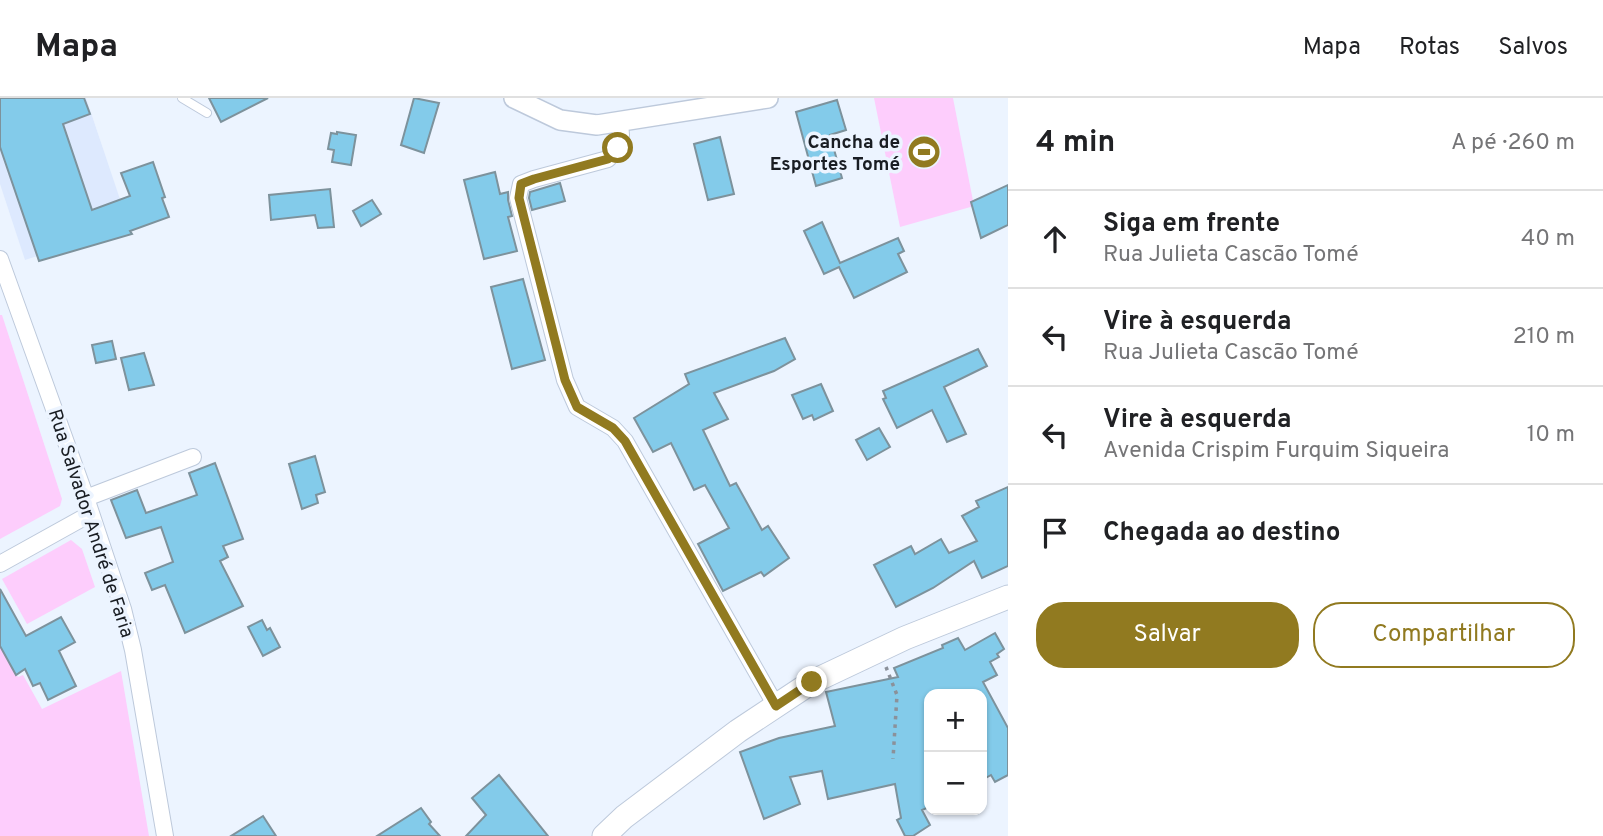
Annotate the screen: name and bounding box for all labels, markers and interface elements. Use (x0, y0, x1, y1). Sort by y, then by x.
text: Mapa (35, 27, 118, 69)
text: Mapa (1303, 33, 1361, 63)
text: Rotas (1399, 33, 1460, 63)
text: Salvos (1498, 33, 1568, 63)
text: 4 min (1036, 125, 1115, 162)
text: A pé · 260 m (1451, 129, 1575, 158)
place label: Cancha de Esportes Tomé (770, 131, 900, 177)
route start (602, 132, 633, 163)
sports icon: Cancha de Esportes Tomé (905, 133, 943, 171)
text: Siga em frente (1103, 208, 1280, 241)
icon: ahead (1036, 220, 1074, 258)
text: 40 m (1521, 225, 1575, 254)
text: Rua Julieta Cascão Tomé (1103, 241, 1359, 270)
text: Vire à esquerda (1103, 306, 1291, 339)
icon: left (1036, 318, 1074, 356)
text: 210 m (1513, 323, 1575, 352)
text: Rua Julieta Cascão Tomé (1103, 339, 1359, 368)
text: Vire à esquerda (1103, 404, 1291, 437)
street label: Rua Salvador André de Faria (42, 406, 138, 641)
icon: left (1036, 416, 1074, 454)
text: 10 m (1527, 421, 1575, 450)
text: Avenida Crispim Furquim Siqueira (1103, 437, 1449, 466)
icon: arrive (1036, 514, 1074, 552)
text: Chegada ao destino (1103, 517, 1340, 550)
button: Salvar (1036, 602, 1299, 668)
button: Compartilhar (1313, 602, 1575, 668)
route end (796, 666, 827, 697)
map controls (924, 689, 987, 815)
button: + (924, 689, 987, 752)
button: − (924, 752, 987, 815)

